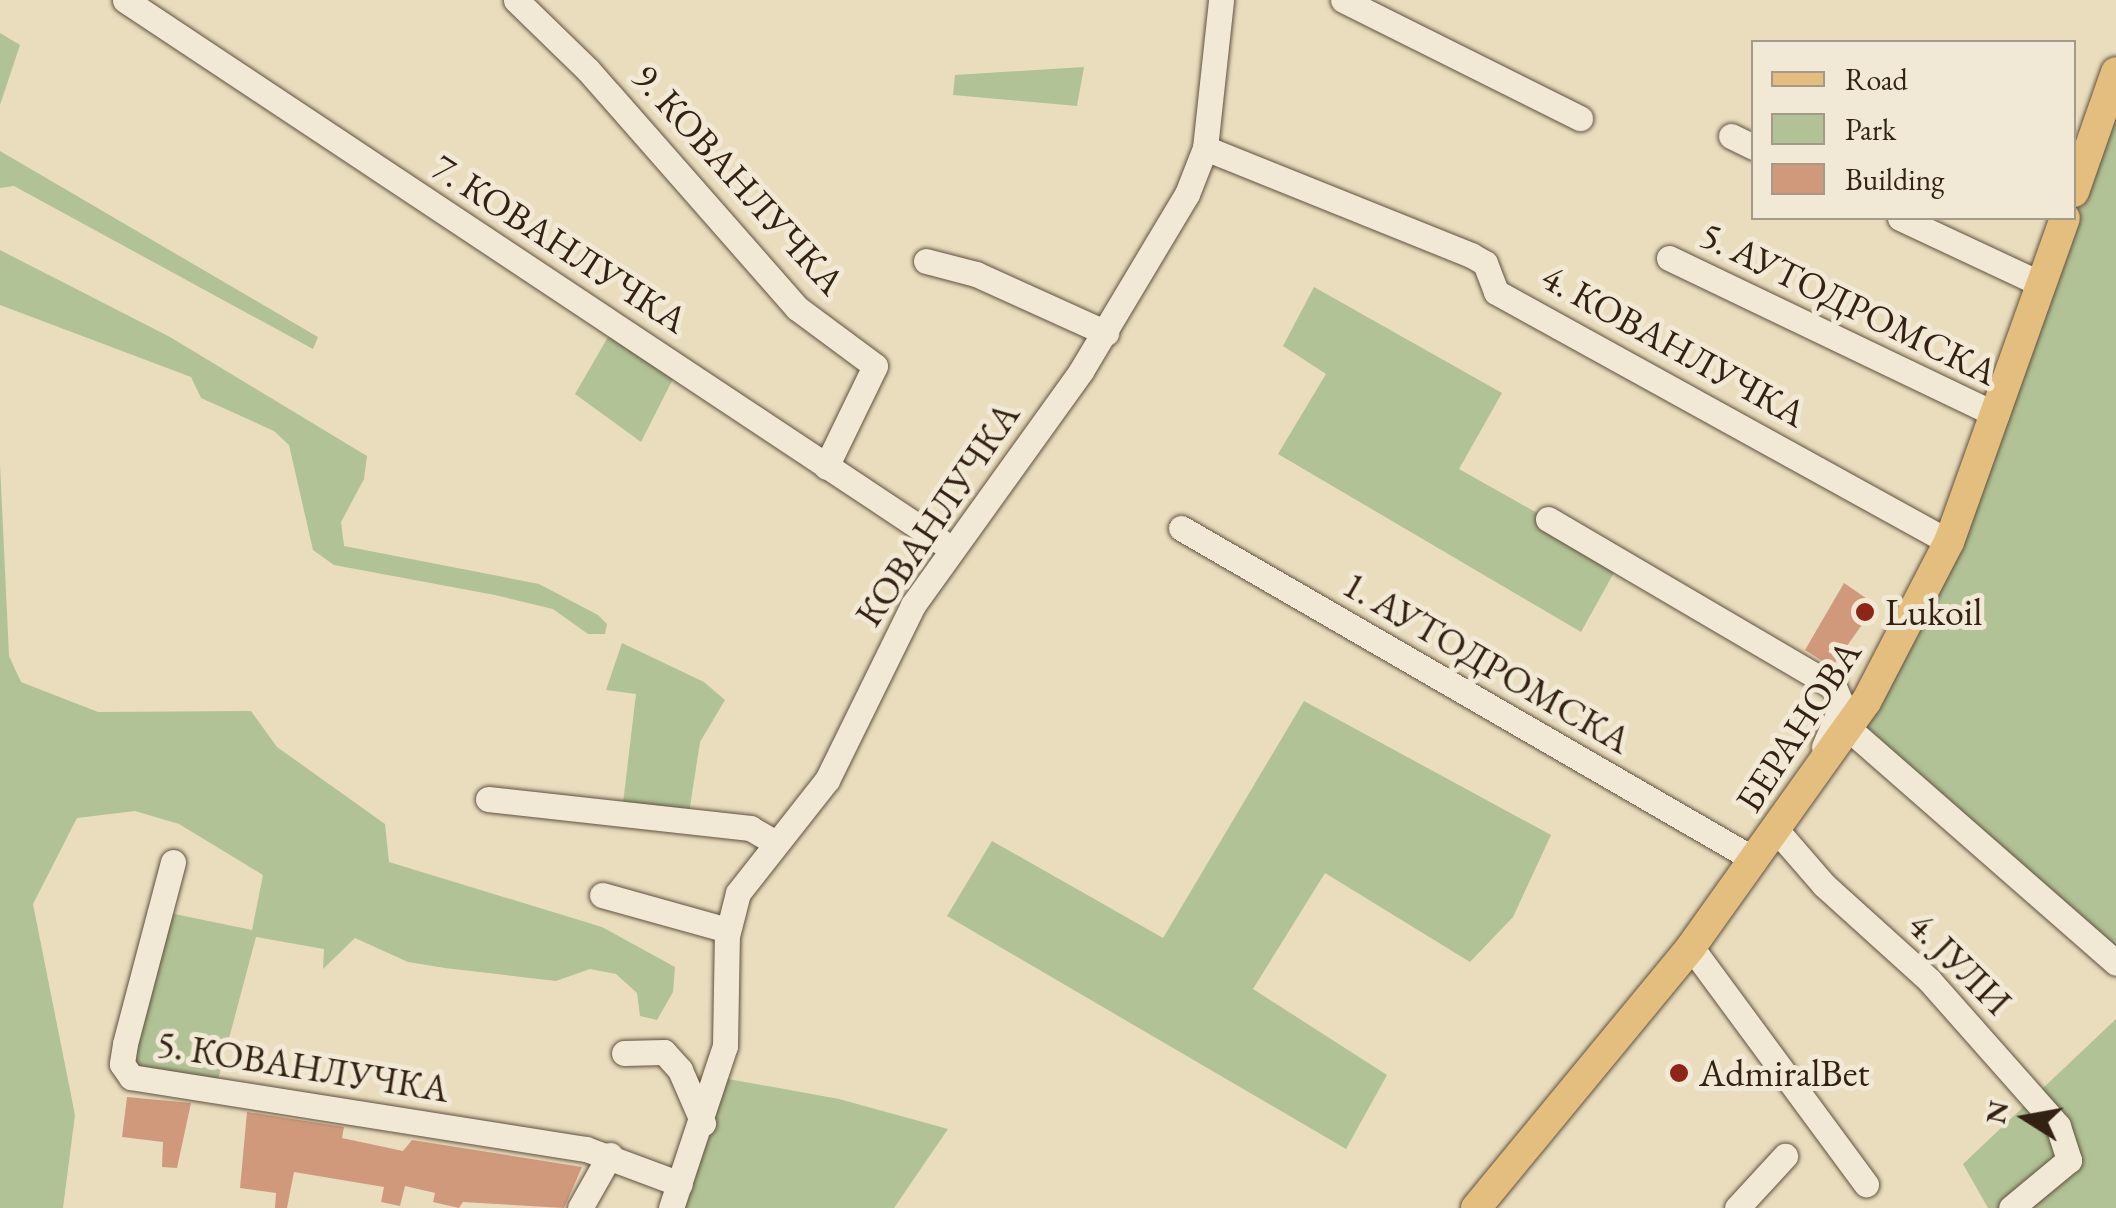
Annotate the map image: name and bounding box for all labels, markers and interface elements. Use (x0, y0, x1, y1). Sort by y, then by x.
legend (1751, 40, 2076, 220)
street label: 9. КОВАНЛУЧКА (623, 54, 855, 304)
text: Road (1845, 60, 1908, 99)
text: Park (1845, 110, 1896, 149)
street label: 7. КОВАНЛУЧКА (424, 144, 696, 342)
text: Building (1845, 160, 1944, 199)
street label: 5. АУТОДРОМСКА (1693, 211, 2005, 395)
street label: 4. КОВАНЛУЧКА (1534, 254, 1814, 436)
street label: КОВАНЛУЧКА (845, 393, 1029, 635)
street label: 1. АУТОДРОМСКА (1335, 561, 1639, 763)
place label: Lukoil (1885, 589, 1982, 635)
marker: Lukoil (1854, 601, 1876, 623)
street label: БЕРАНОВА (1726, 631, 1870, 821)
street label: 4. ЈУЛИ (1899, 902, 2021, 1024)
street label: 5. КОВАНЛУЧКА (154, 1020, 452, 1112)
place label: AdmiralBet (1699, 1050, 1869, 1096)
marker: AdmiralBet (1668, 1062, 1690, 1084)
north arrow (1976, 1068, 2076, 1168)
text: N (1977, 1098, 2016, 1127)

